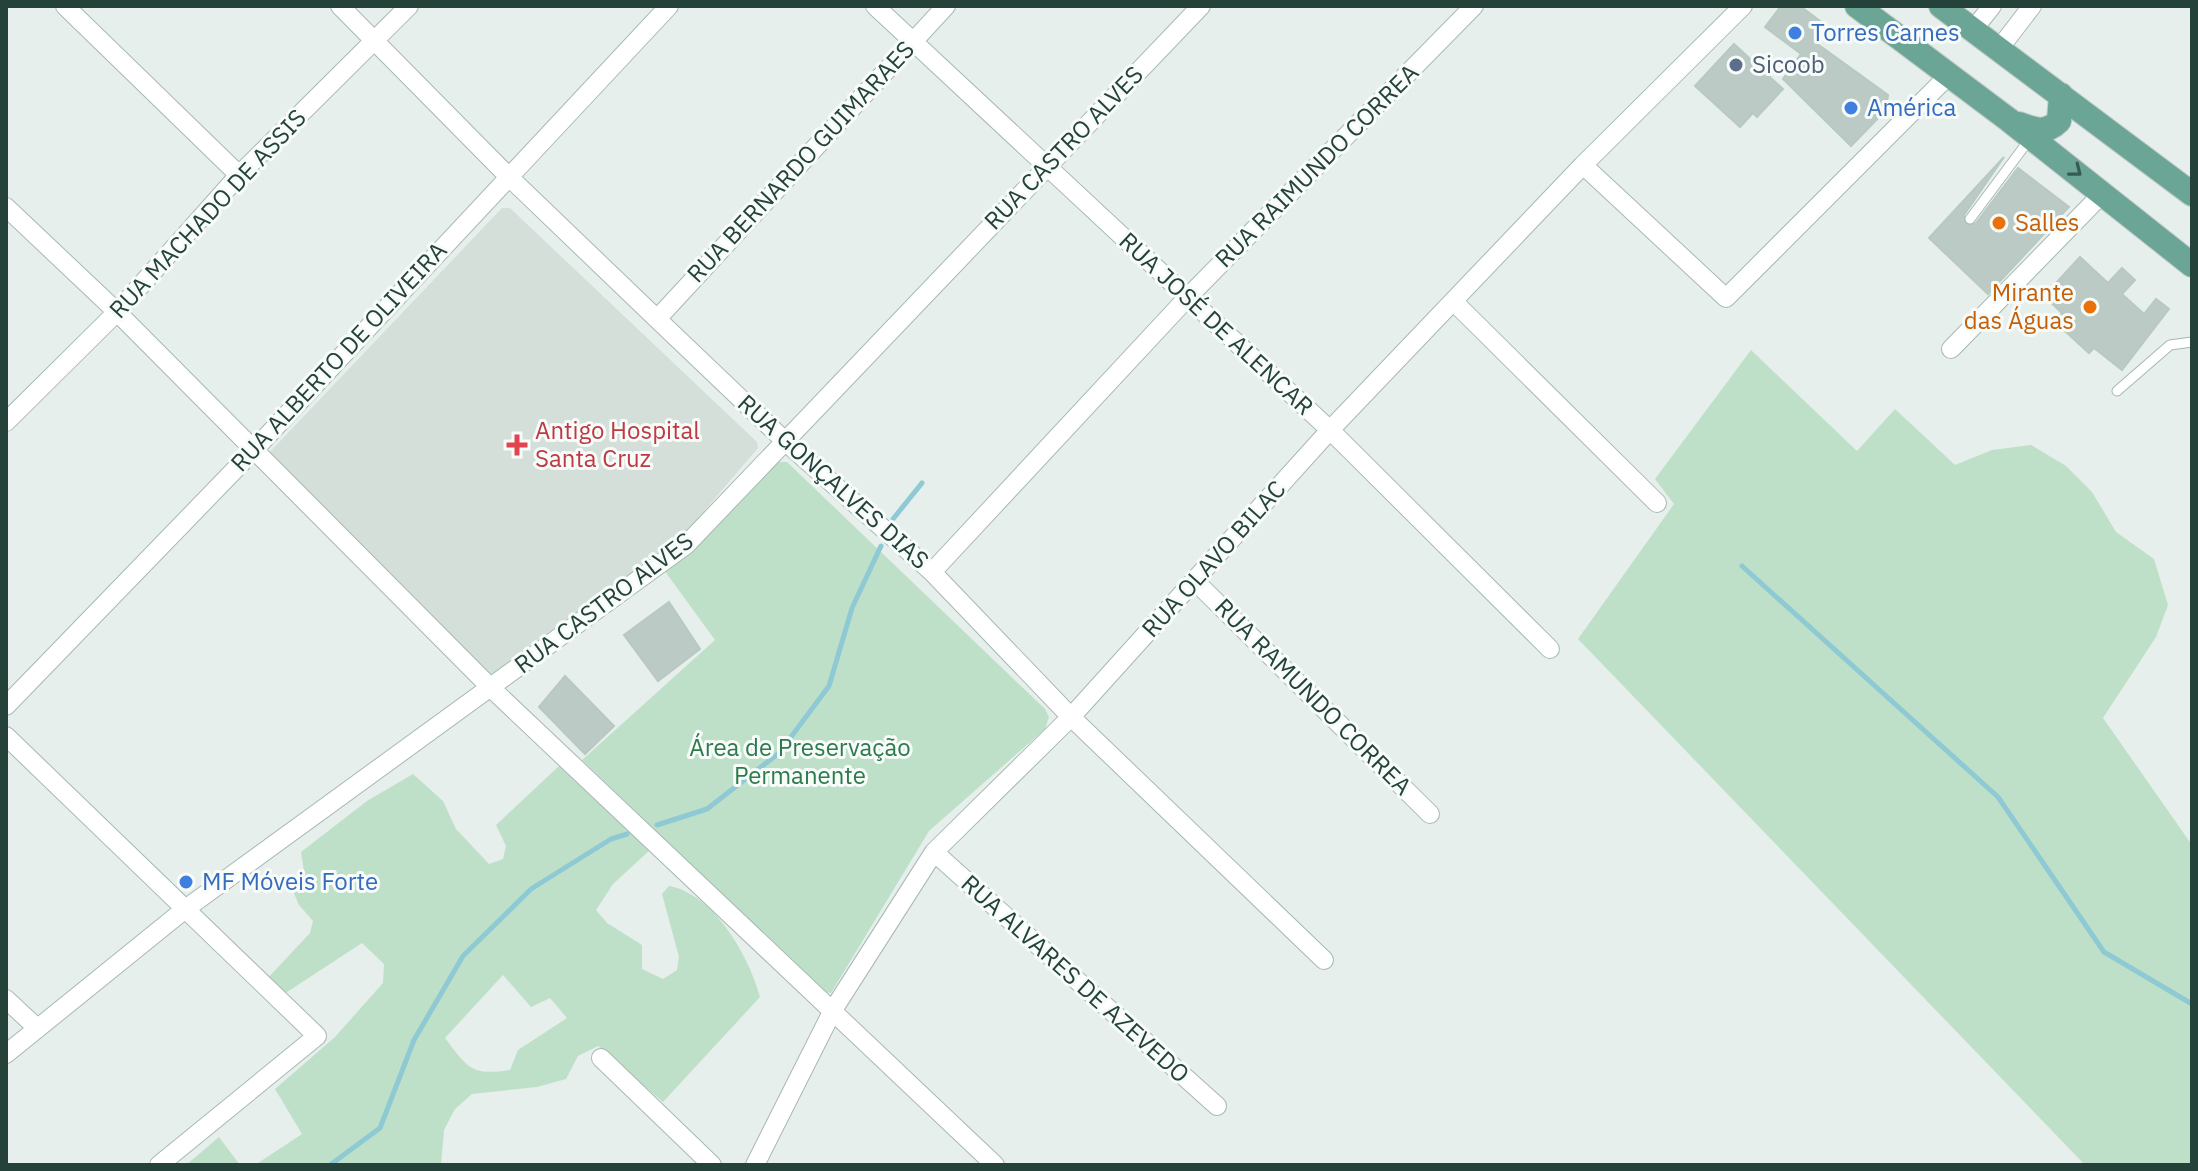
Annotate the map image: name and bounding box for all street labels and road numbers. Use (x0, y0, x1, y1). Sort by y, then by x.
street label: RUA BERNARDO GUIMARAES (680, 34, 921, 289)
street label: RUA RAIMUNDO CORREA (1208, 57, 1425, 274)
street label: RUA CASTRO ALVES (977, 59, 1150, 236)
street label: RUA MACHADO DE ASSIS (102, 102, 313, 325)
street label: RUA JOSÉ DE ALENCAR (1113, 225, 1321, 422)
street label: RUA ALBERTO DE OLIVEIRA (223, 235, 453, 478)
street label: RUA GONÇALVES DIAS (731, 387, 936, 576)
street label: RUA OLAVO BILAC (1134, 473, 1292, 644)
street label: RUA CASTRO ALVES (508, 524, 699, 680)
street label: RUA RAMUNDO CORREA (1208, 591, 1419, 802)
street label: RUA ALVARES DE AZEVEDO (955, 867, 1197, 1089)

